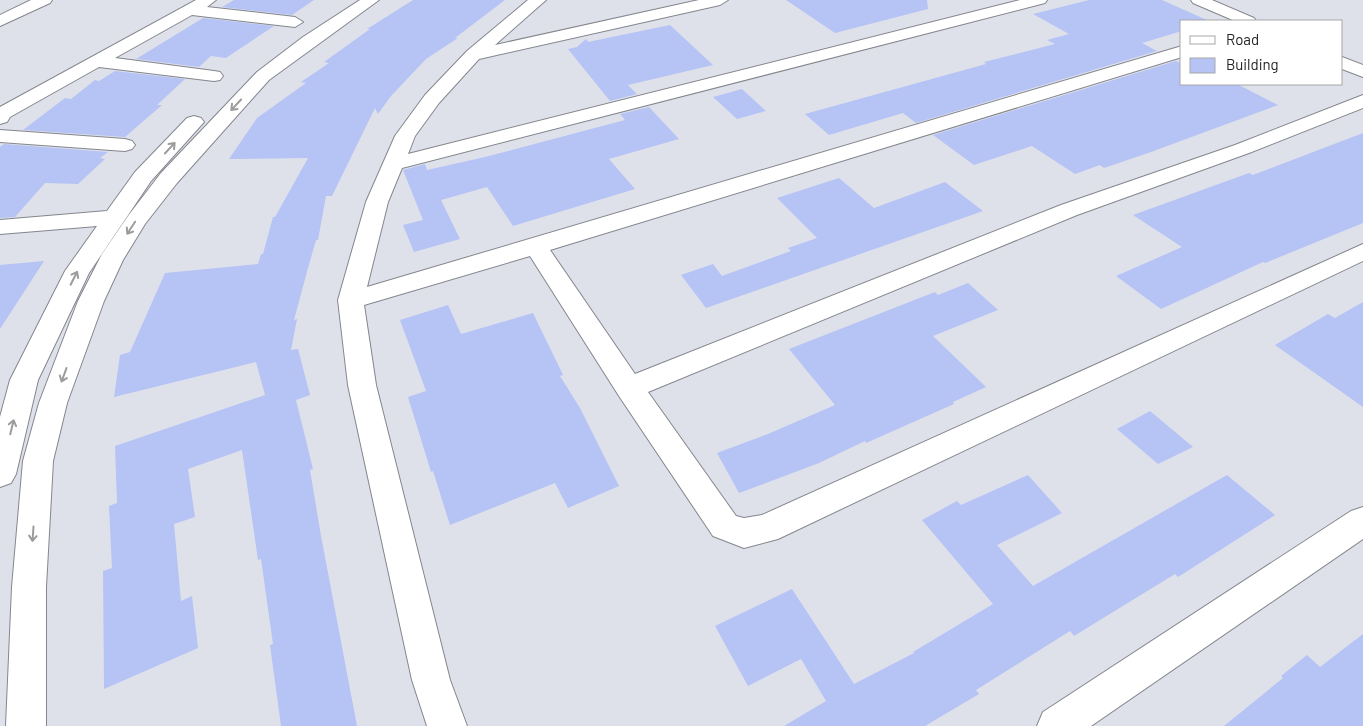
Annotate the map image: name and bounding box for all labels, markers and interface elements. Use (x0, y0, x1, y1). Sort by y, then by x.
legend (1180, 20, 1343, 85)
text: Road (1226, 30, 1259, 48)
text: Building (1226, 55, 1279, 73)
one-way arrow (230, 98, 242, 111)
one-way arrow (165, 141, 176, 154)
one-way arrow (126, 221, 136, 235)
one-way arrow (69, 270, 79, 285)
one-way arrow (59, 367, 68, 382)
one-way arrow (8, 420, 17, 436)
one-way arrow (28, 525, 37, 541)

